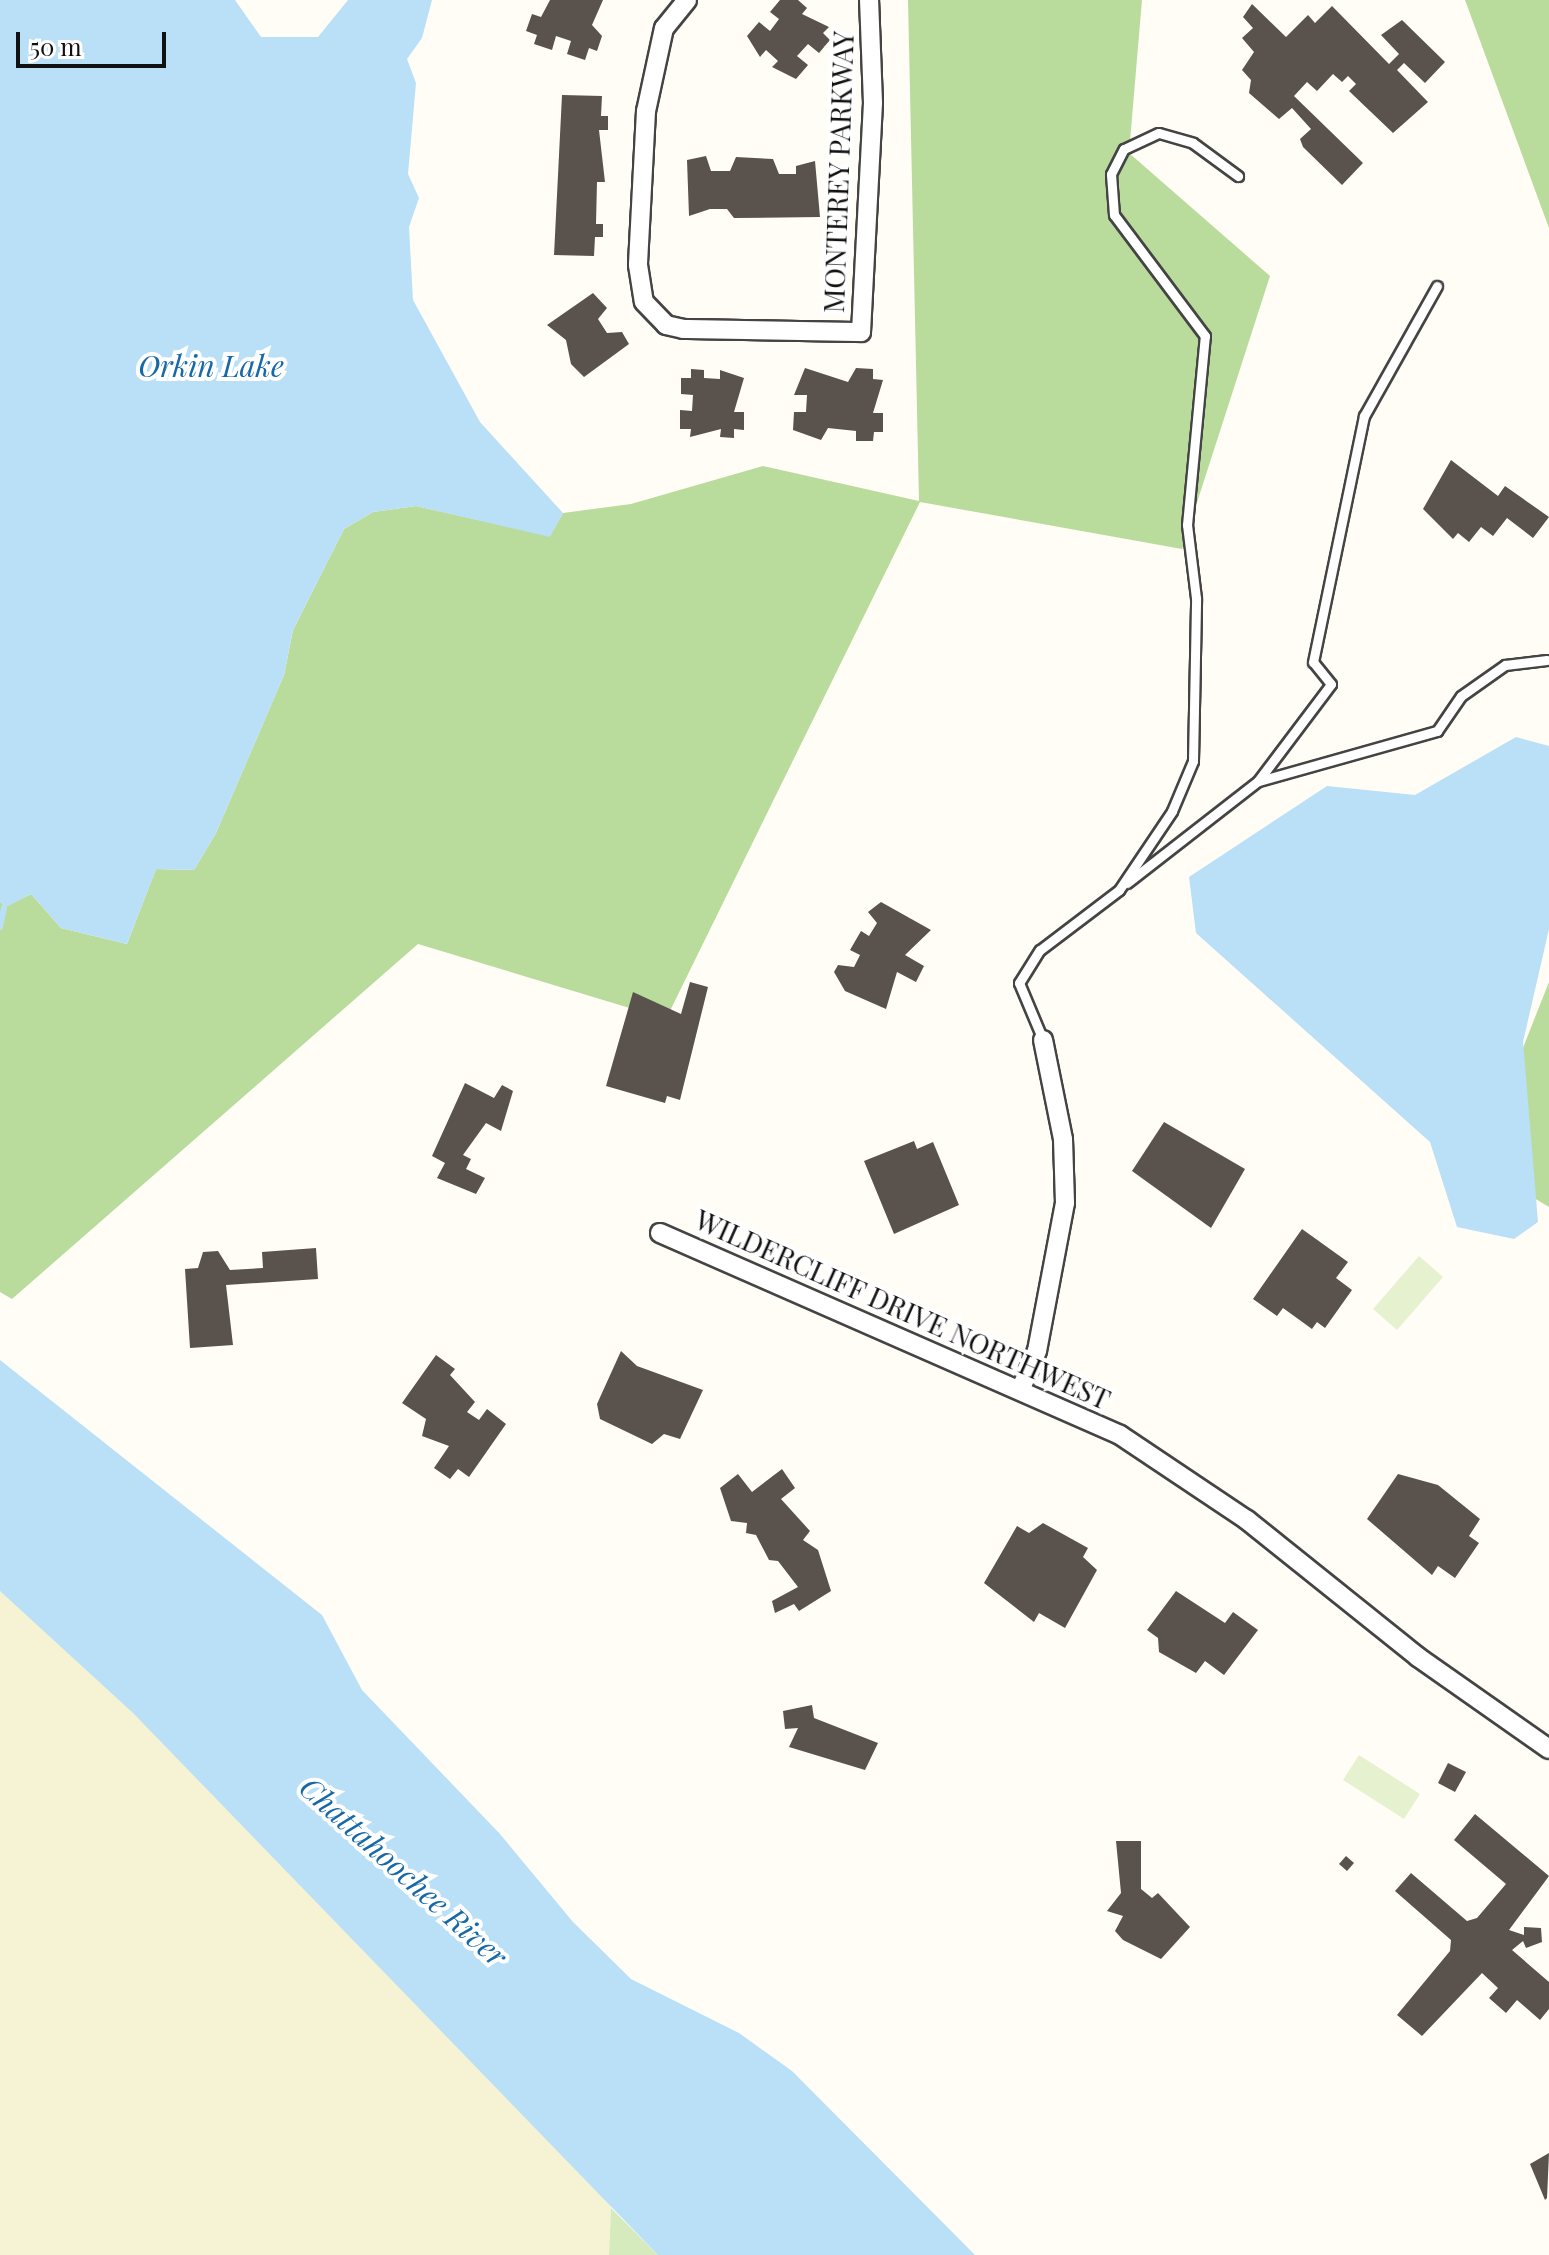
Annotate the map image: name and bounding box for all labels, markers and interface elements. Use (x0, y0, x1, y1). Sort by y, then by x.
scale bar (20, 16, 170, 66)
text: 50 m (30, 30, 82, 62)
street label: MONTEREY PARKWAY (816, 30, 860, 314)
water label: Orkin Lake (138, 347, 284, 383)
street label: WILDERCLIFF DRIVE NORTHWEST (690, 1202, 1116, 1416)
water label: Chattahoochee River (293, 1769, 515, 1973)

